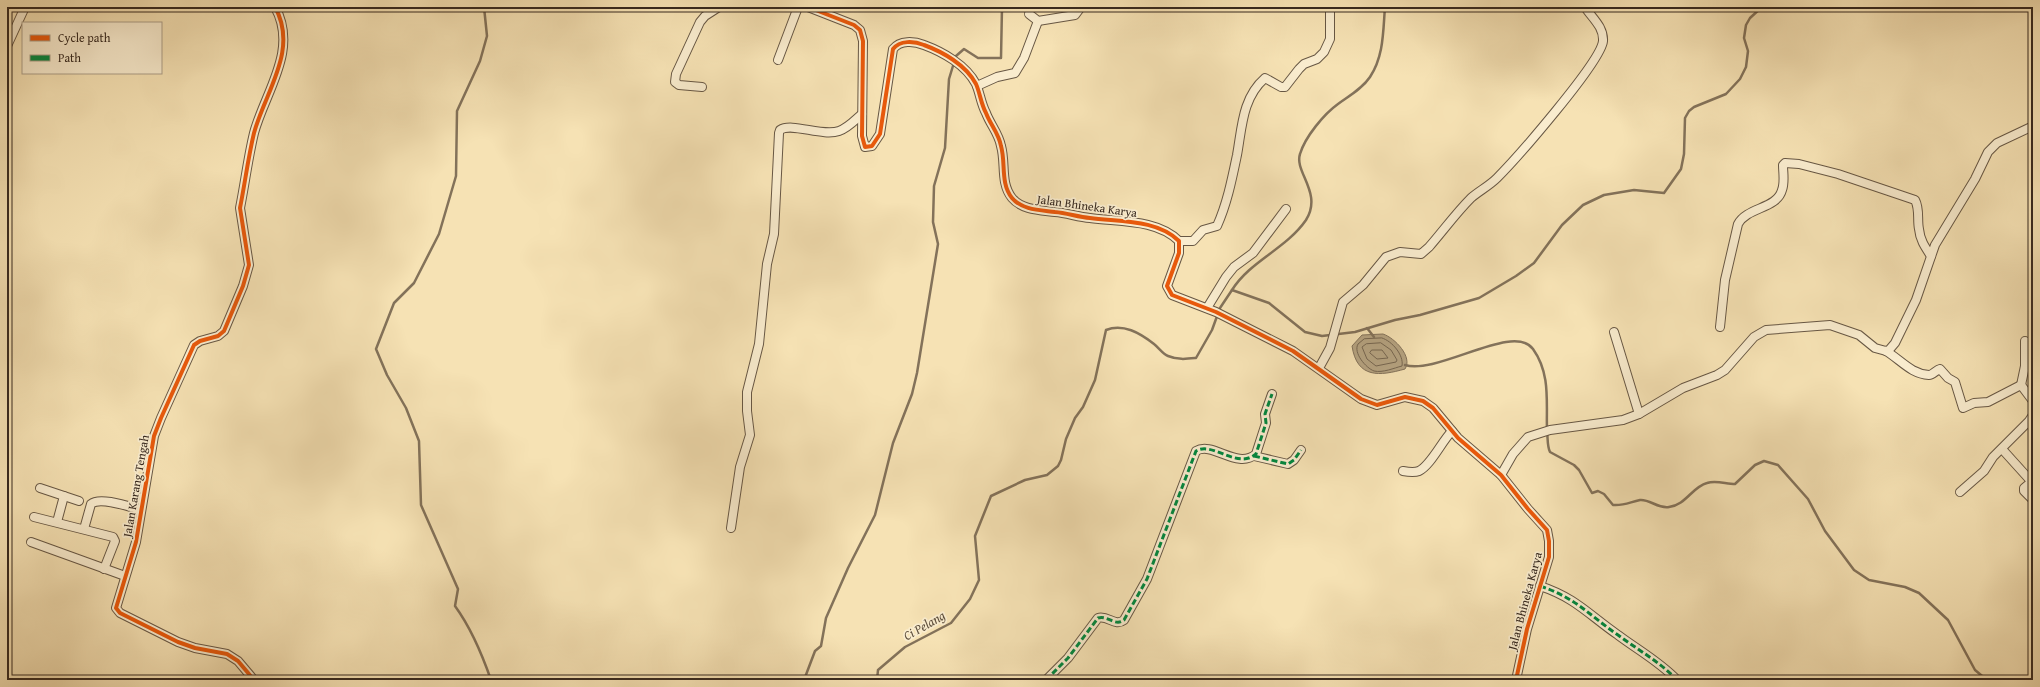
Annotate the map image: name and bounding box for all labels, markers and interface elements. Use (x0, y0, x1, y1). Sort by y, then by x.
legend (22, 22, 162, 74)
text: Cycle path (58, 29, 111, 46)
text: Path (58, 49, 81, 66)
street label: Jalan Bhineka Karya (1034, 190, 1138, 221)
street label: Jalan Karang Tengah (118, 433, 153, 540)
street label: Jalan Bhineka Karya (1503, 550, 1546, 654)
water label: Ci Pelang (900, 606, 949, 645)

